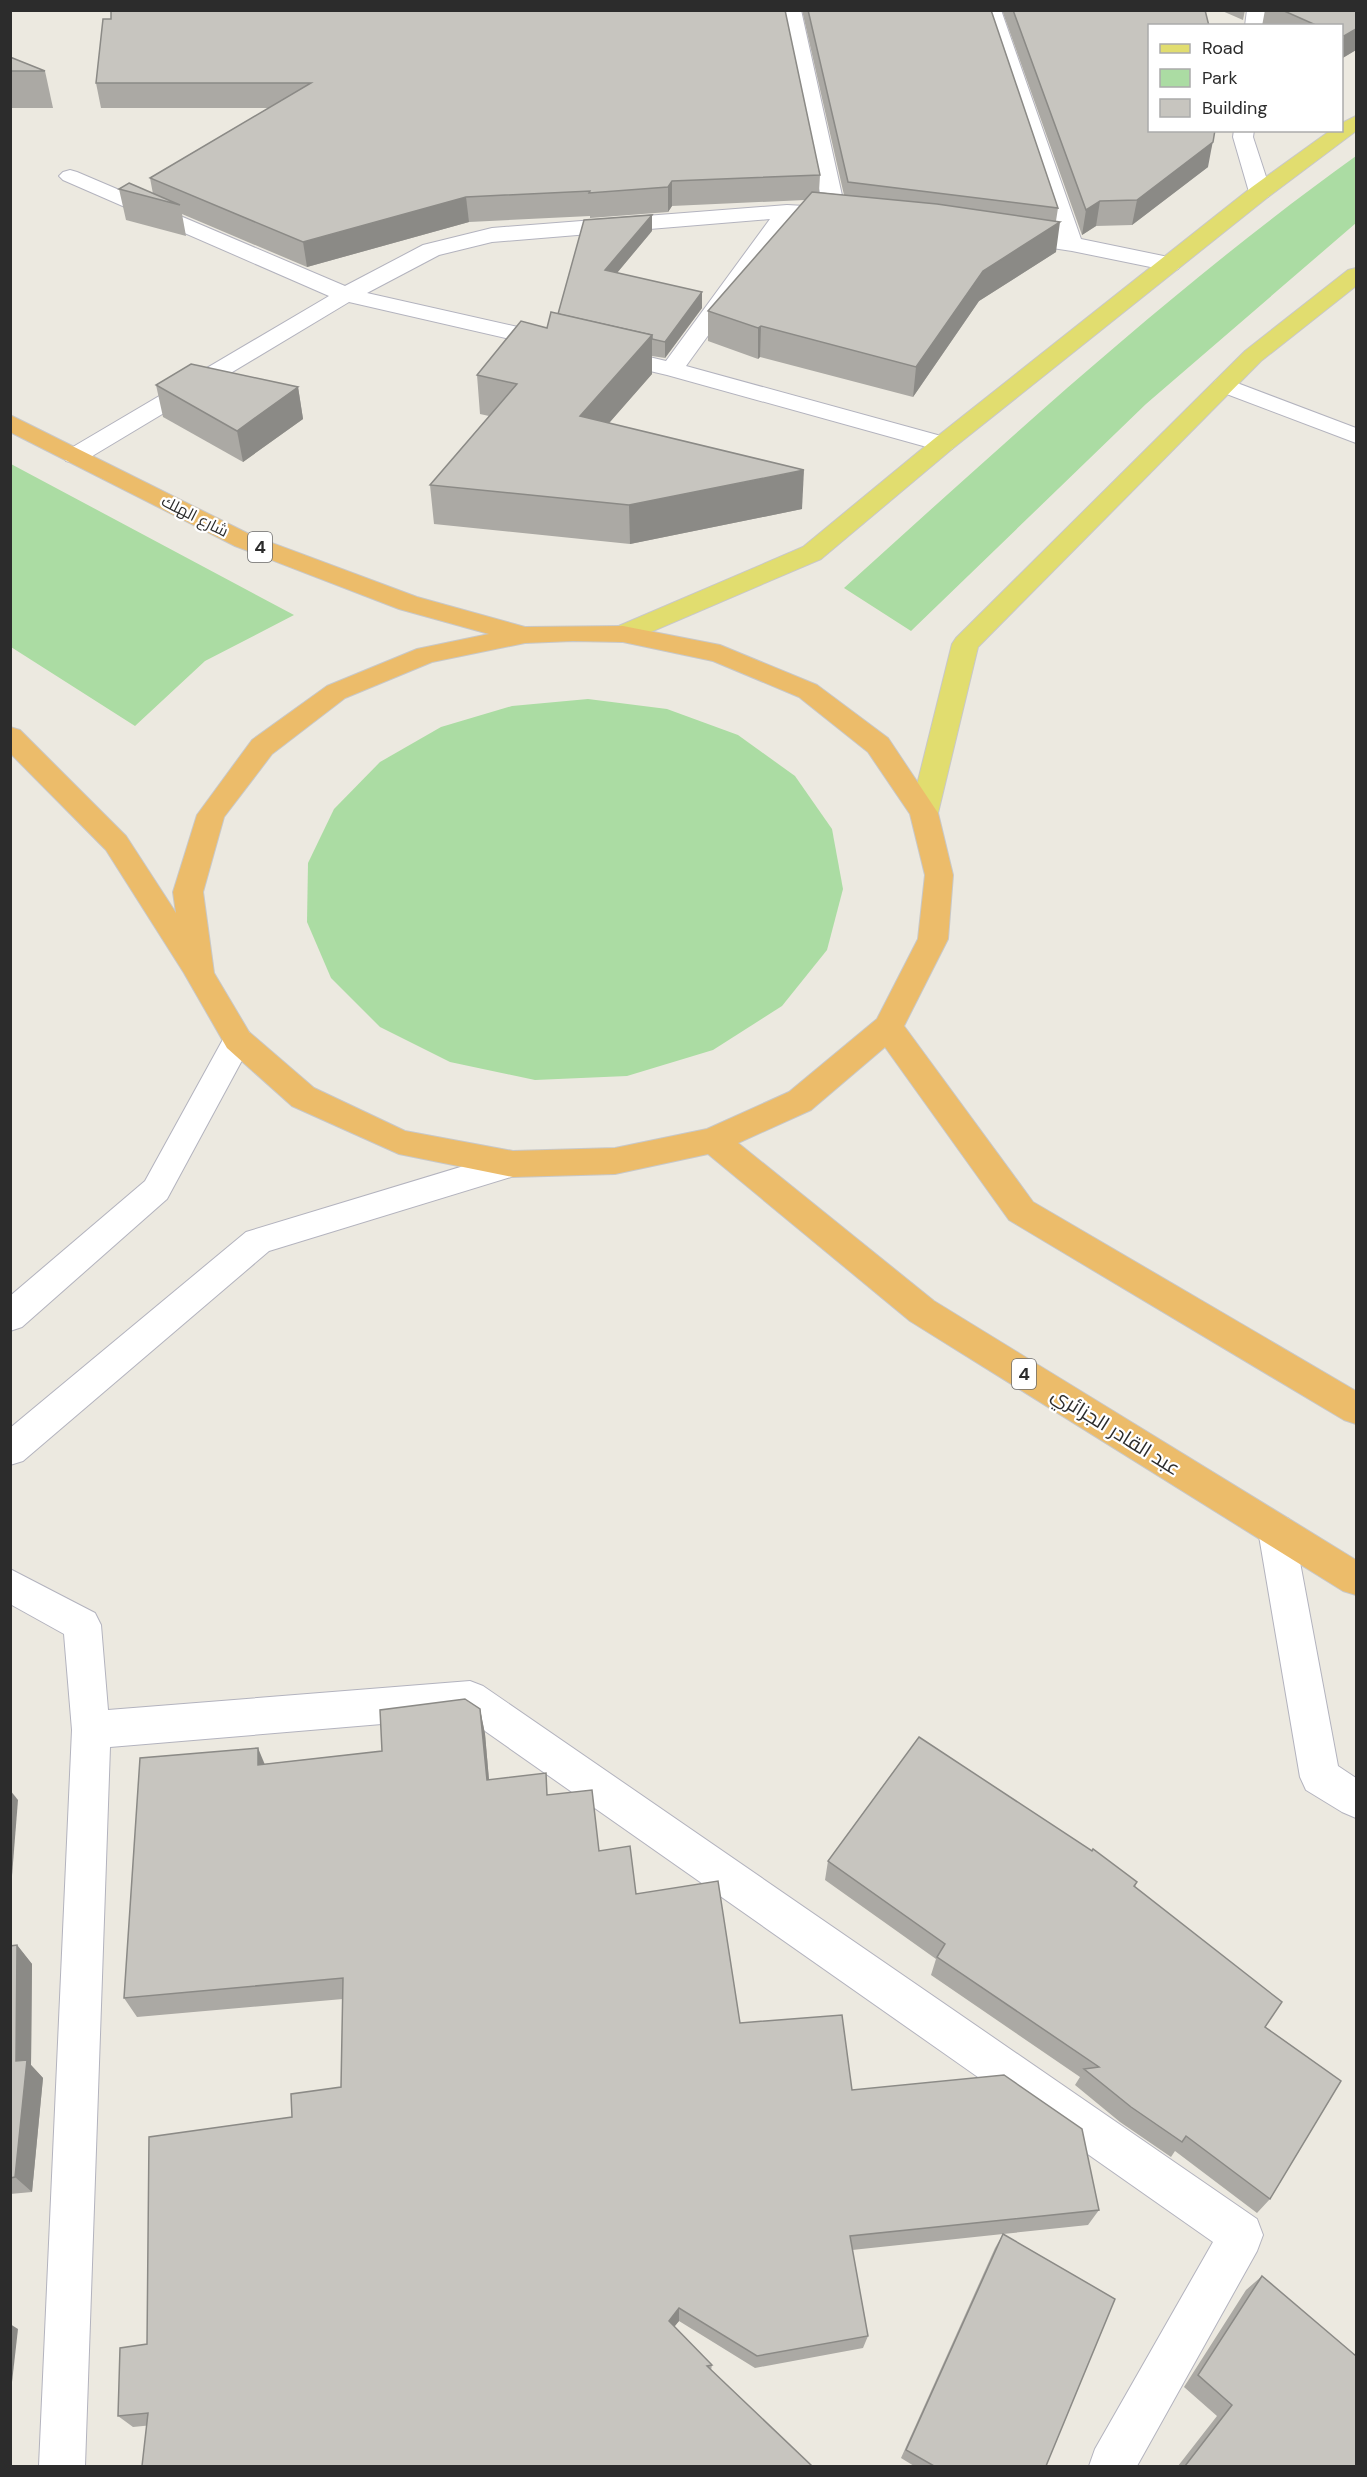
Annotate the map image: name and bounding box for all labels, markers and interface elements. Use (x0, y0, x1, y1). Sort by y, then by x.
legend (1148, 24, 1343, 132)
text: Road (1202, 36, 1244, 60)
text: Park (1202, 66, 1238, 90)
text: Building (1202, 96, 1267, 120)
street label: شارع الهلك (157, 490, 232, 543)
road number: 4 (248, 532, 272, 562)
road number: 4 (1012, 1359, 1036, 1389)
street label: عبد القادر الجزائري (1045, 1381, 1185, 1484)

